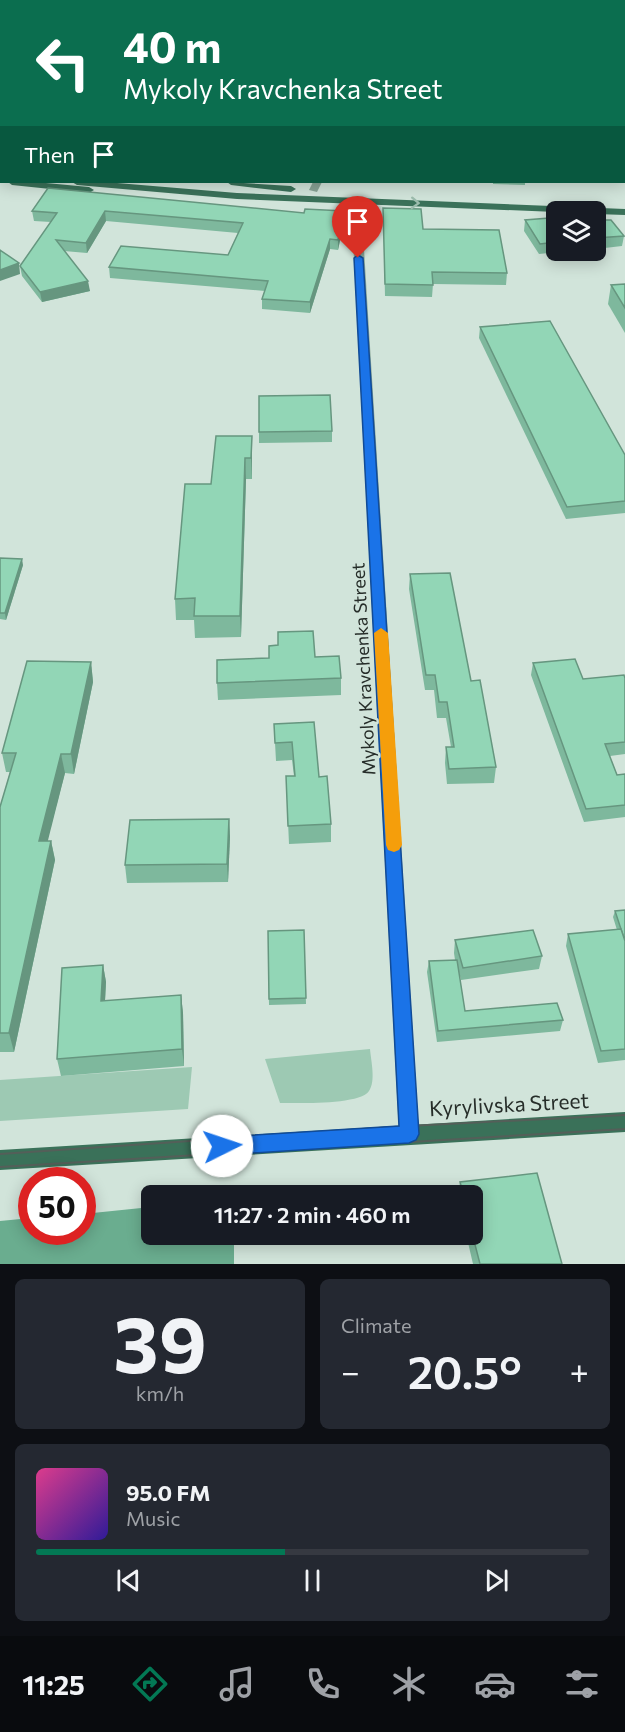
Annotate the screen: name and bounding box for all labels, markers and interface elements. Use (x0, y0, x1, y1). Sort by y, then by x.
text: 40 m (123, 20, 221, 72)
icon: left (24, 24, 102, 102)
text: Mykoly Kravchenka Street (123, 72, 443, 105)
icon: arrive (87, 138, 120, 171)
text: Then (24, 141, 75, 168)
pin (332, 196, 383, 258)
one-way arrow (410, 197, 419, 210)
map controls (546, 201, 606, 261)
button: layers (546, 201, 606, 261)
icon: arrive (341, 205, 374, 238)
street label: Mykoly Kravchenka Street (346, 562, 380, 776)
street label: Kyrylivska Street (428, 1087, 590, 1120)
position arrow (190, 1114, 254, 1178)
speed limit sign: 50 (18, 1167, 96, 1245)
text: 11:27 · 2 min · 460 m (214, 1201, 410, 1228)
text: 39 (113, 1294, 207, 1389)
text: Climate (341, 1313, 411, 1337)
text: 20.5° (408, 1343, 522, 1398)
text: − (341, 1350, 360, 1391)
text: + (570, 1350, 589, 1391)
text: km/h (136, 1381, 184, 1405)
text: 95.0 FM (126, 1479, 210, 1506)
text: Music (126, 1506, 180, 1530)
icon: previous (112, 1564, 145, 1597)
icon: pause (296, 1564, 329, 1597)
icon: next (480, 1564, 513, 1597)
icon: directions (129, 1663, 171, 1705)
icon: music (216, 1663, 258, 1705)
icon: phone (302, 1663, 344, 1705)
icon: climate (388, 1663, 430, 1705)
icon: car (474, 1663, 516, 1705)
icon: filters (561, 1663, 603, 1705)
text: 11:25 (22, 1668, 85, 1701)

